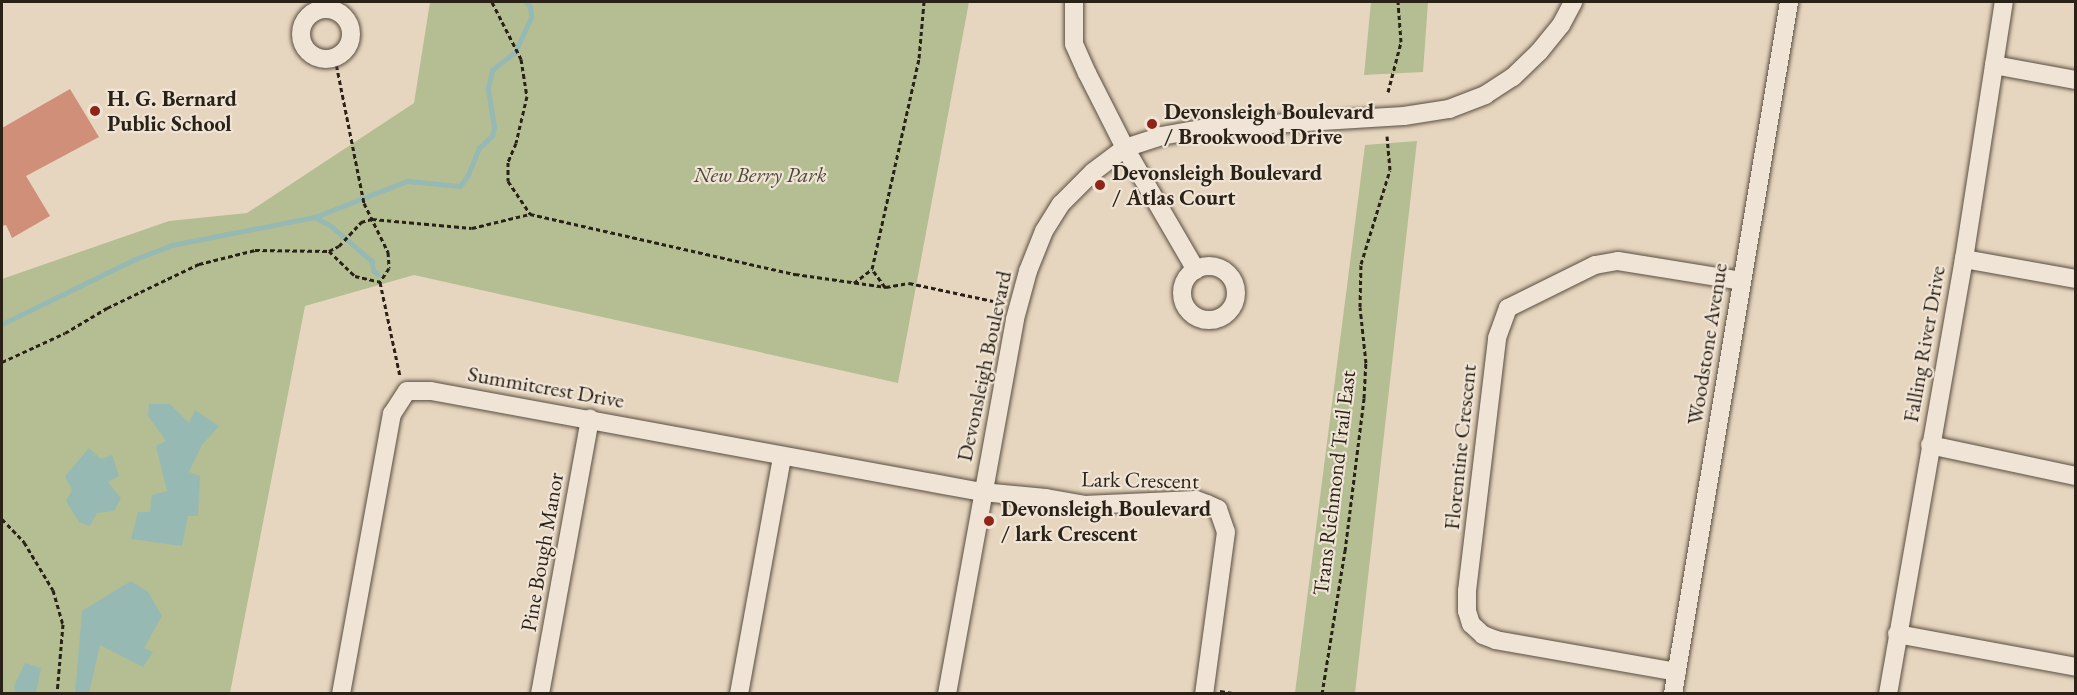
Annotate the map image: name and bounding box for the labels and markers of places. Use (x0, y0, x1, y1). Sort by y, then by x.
place label: H. G. Bernard Public School (107, 85, 237, 136)
place label: Devonsleigh Boulevard / Brookwood Drive (1164, 98, 1374, 150)
marker: H. G. Bernard Public School (88, 104, 102, 118)
marker: Devonsleigh Boulevard / Brookwood Drive (1145, 117, 1159, 131)
place label: Devonsleigh Boulevard / Atlas Court (1112, 159, 1322, 210)
marker: Devonsleigh Boulevard / Atlas Court (1093, 178, 1107, 192)
place label: Devonsleigh Boulevard / lark Crescent (1001, 495, 1211, 546)
marker: Devonsleigh Boulevard / lark Crescent (982, 514, 996, 528)

